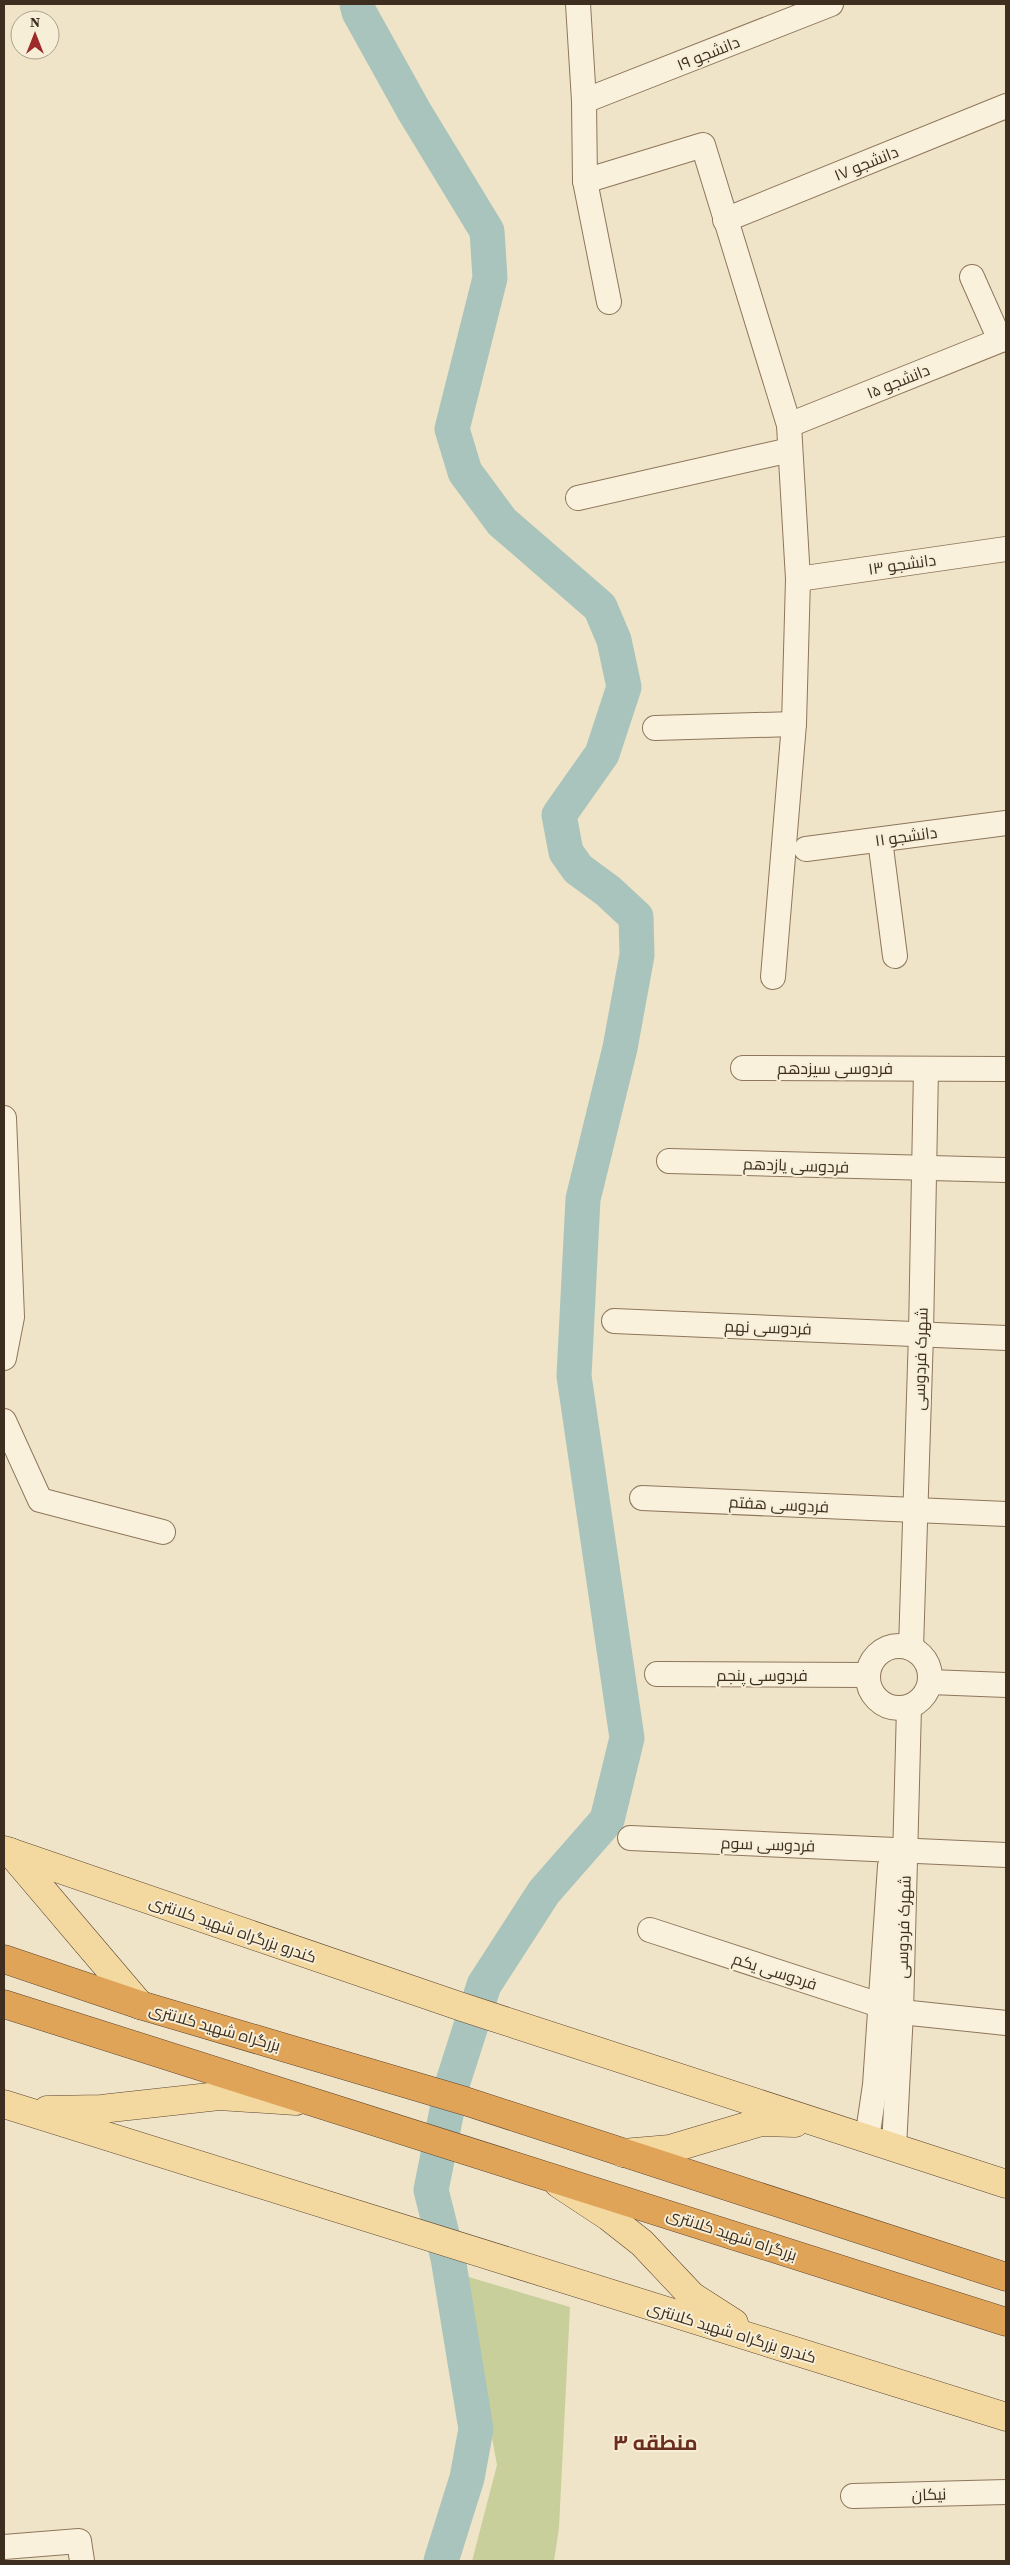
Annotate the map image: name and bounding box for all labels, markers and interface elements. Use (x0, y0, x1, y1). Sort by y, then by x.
north arrow (10, 10, 60, 60)
text: N (30, 12, 40, 32)
street label: دانشجو ۱۹ (673, 30, 743, 76)
street label: دانشجو ۱۷ (831, 140, 901, 186)
street label: دانشجو ۱۵ (863, 358, 933, 404)
street label: دانشجو ۱۳ (867, 548, 937, 580)
street label: دانشجو ۱۱ (873, 821, 939, 851)
street label: فردوسی سیزدهم (777, 1057, 893, 1080)
street label: فردوسی یازدهم (742, 1152, 849, 1179)
street label: شهرک فردوسی (907, 1307, 933, 1411)
street label: فردوسی نهم (724, 1314, 812, 1341)
street label: فردوسی هفتم (728, 1490, 830, 1519)
street label: فردوسی پنجم (716, 1664, 808, 1687)
street label: فردوسی سوم (720, 1831, 816, 1858)
street label: شهرک فردوسی (890, 1875, 916, 1979)
street label: کندرو بزرگراه شهید کلانتری (146, 1890, 320, 1968)
street label: فردوسی یکم (730, 1947, 820, 1996)
street label: بزرگراه شهید کلانتری (147, 1998, 283, 2056)
street label: بزرگراه شهید کلانتری (664, 2203, 800, 2265)
street label: کندرو بزرگراه شهید کلانتری (645, 2296, 819, 2368)
district label: منطقه ۳ (612, 2428, 698, 2457)
street label: نیکان (911, 2482, 947, 2506)

